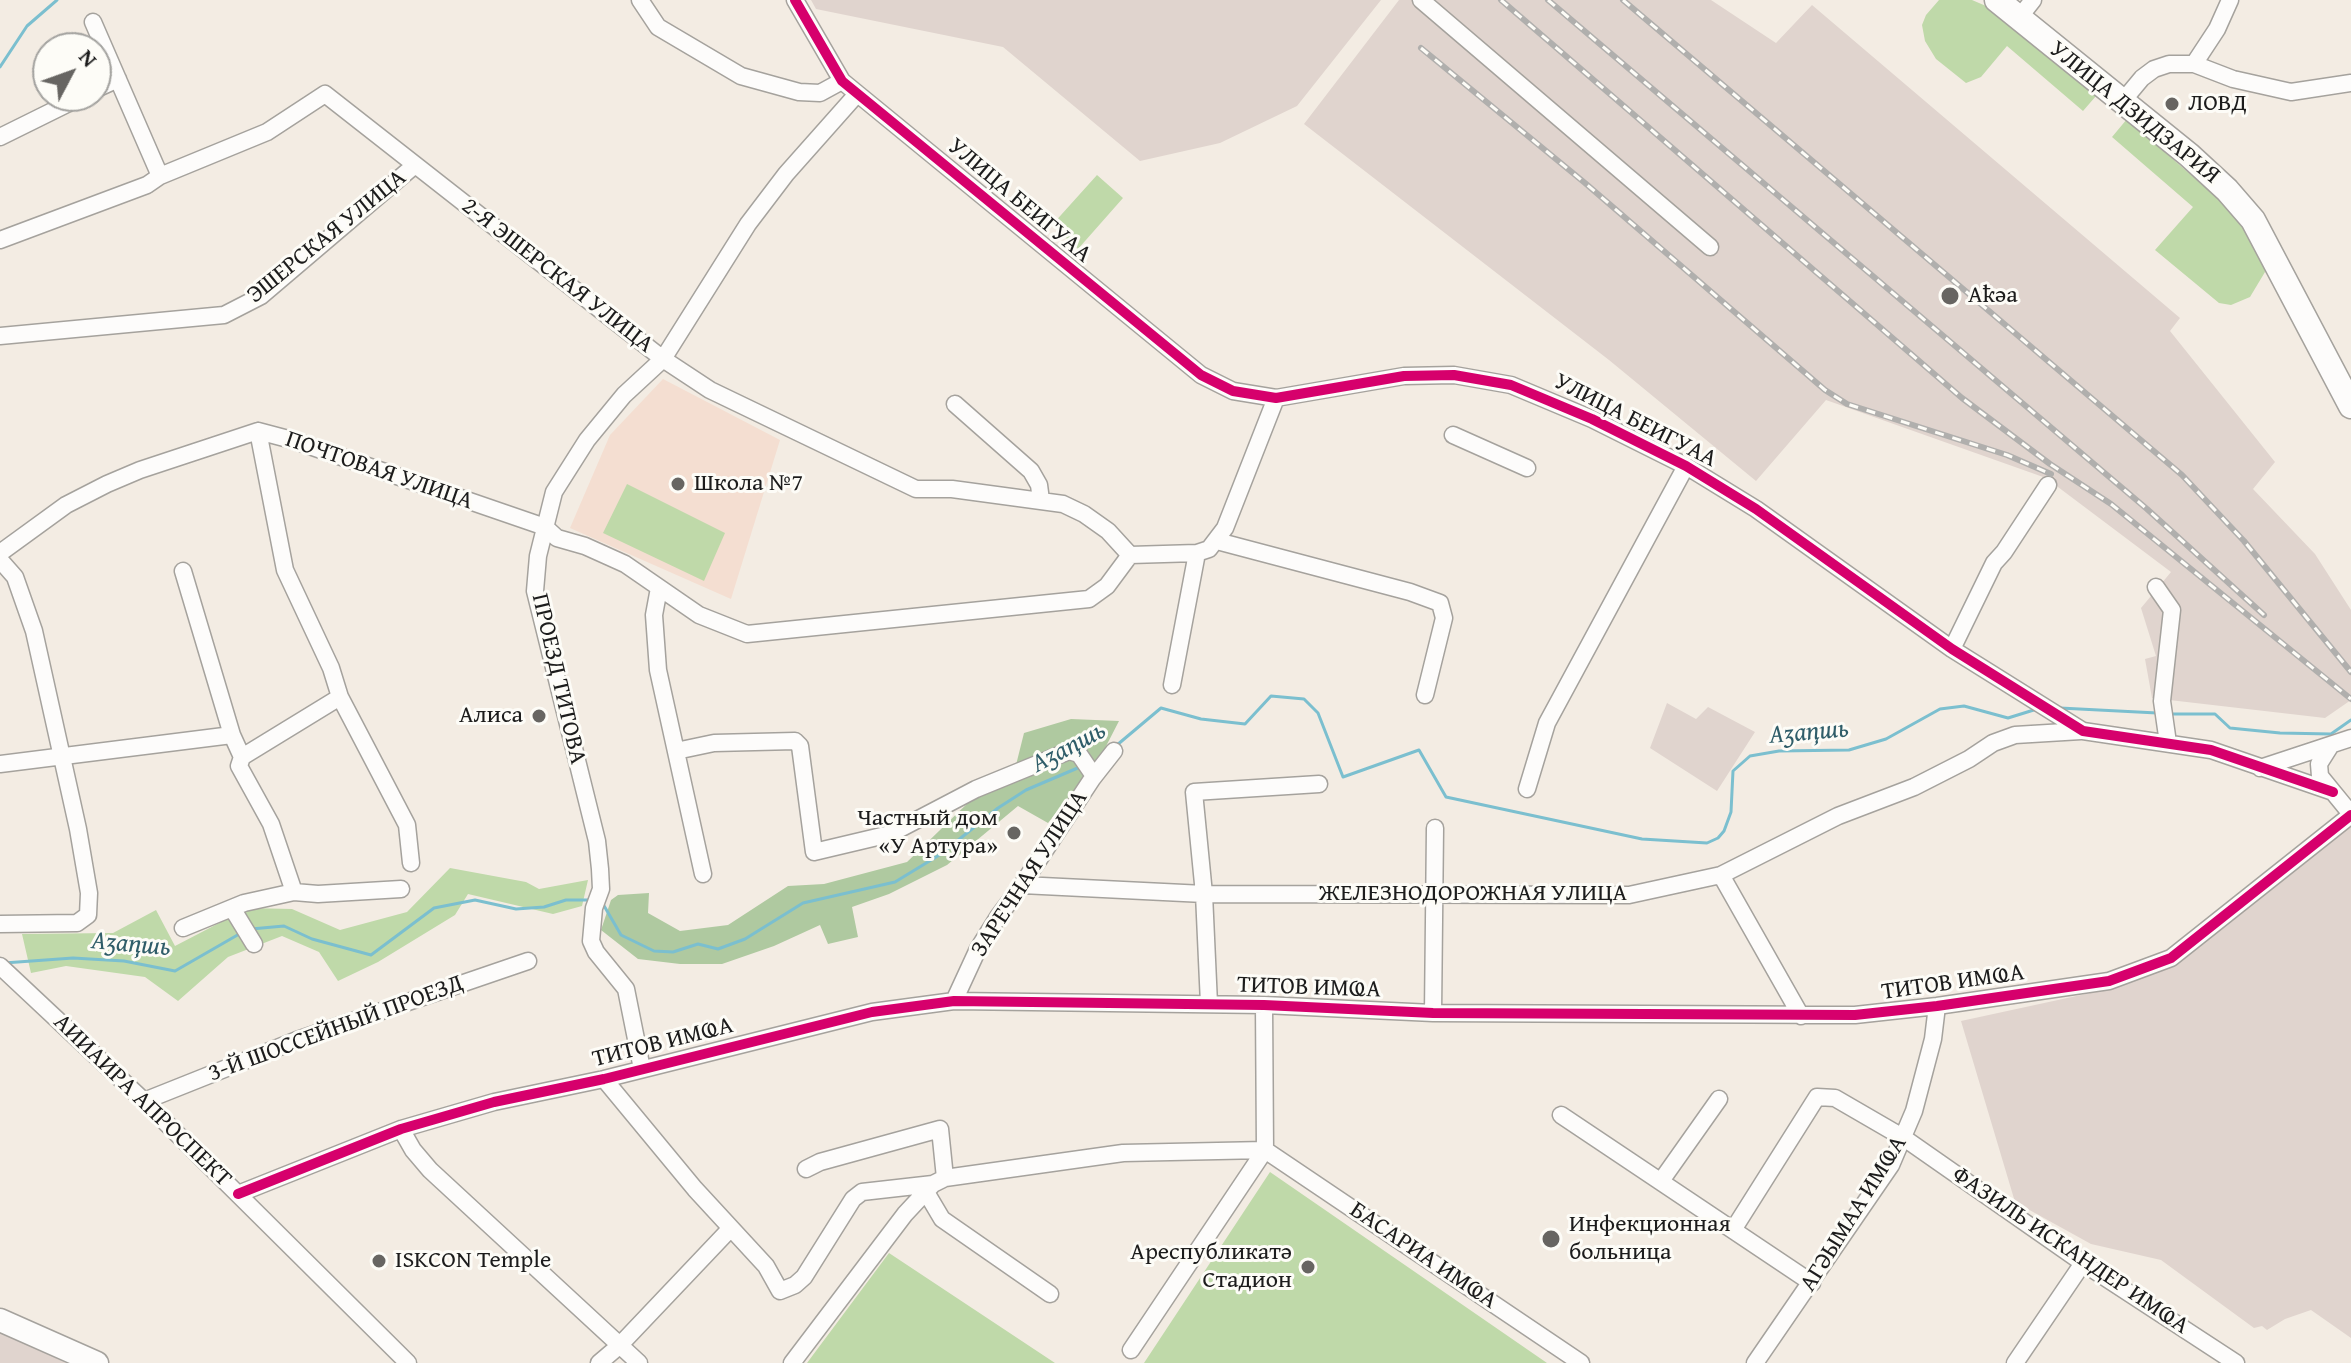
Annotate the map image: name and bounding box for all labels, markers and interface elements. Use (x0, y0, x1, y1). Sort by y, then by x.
north arrow (32, 32, 112, 112)
street label: УЛИЦА ДЗИДЗАРИЯ (2043, 35, 2225, 191)
text: N (72, 42, 106, 74)
place label: ЛОВД (2188, 90, 2247, 118)
marker: ЛОВД (2163, 95, 2181, 113)
street label: УЛИЦА БЕИГУАА (941, 133, 1097, 269)
street label: ЭШЕРСКАЯ УЛИЦА (242, 164, 412, 310)
street label: 2-Я ЭШЕРСКАЯ УЛИЦА (455, 192, 659, 360)
place label: Аҟəа (1968, 282, 2018, 310)
marker: Аҟəа (1939, 285, 1961, 307)
street label: УЛИЦА БЕИГУАА (1549, 368, 1721, 474)
street label: ПОЧТОВАЯ УЛИЦА (282, 425, 476, 517)
place label: Школа №7 (694, 470, 803, 498)
marker: Школа №7 (669, 475, 687, 493)
street label: ПРОЕЗД ТИТОВА (524, 591, 592, 767)
place label: Алиса (459, 702, 523, 730)
marker: Алиса (530, 707, 548, 725)
water label: Аӡаԥшь (1768, 714, 1850, 752)
water label: Аӡаԥшь (1026, 715, 1112, 781)
street label: ЗАРЕЧНАЯ УЛИЦА (965, 785, 1095, 963)
place label: Частный дом «У Артура» (857, 805, 998, 861)
marker: Частный дом «У Артура» (1005, 824, 1023, 842)
street label: ЖЕЛЕЗНОДОРОЖНАЯ УЛИЦА (1319, 880, 1627, 908)
water label: Аӡаԥшь (90, 926, 172, 964)
street label: ТИТОВ ИМҨА (1880, 959, 2026, 1007)
street label: 3-Й ШОССЕЙНЫЙ ПРОЕЗД (205, 969, 467, 1089)
street label: ТИТОВ ИМҨА (1237, 971, 1381, 1005)
street label: АИИАИРА АПРОСПЕКТ (47, 1008, 237, 1194)
street label: ТИТОВ ИМҨА (590, 1012, 736, 1074)
street label: АГӘЫМАА ИМҨА (1795, 1131, 1913, 1297)
street label: ФАЗИЛЬ ИСКАНДЕР ИМҨА (1946, 1161, 2194, 1341)
street label: БАСАРИА ИМҨА (1344, 1196, 1502, 1316)
place label: Инфекционная больница (1569, 1211, 1731, 1267)
marker: Инфекционная больница (1540, 1228, 1562, 1250)
place label: Ареспубликатә Стадион (1130, 1239, 1292, 1295)
place label: ISKCON Temple (395, 1247, 551, 1275)
marker: ISKCON Temple (370, 1252, 388, 1270)
marker: Ареспубликатә Стадион (1299, 1258, 1317, 1276)

